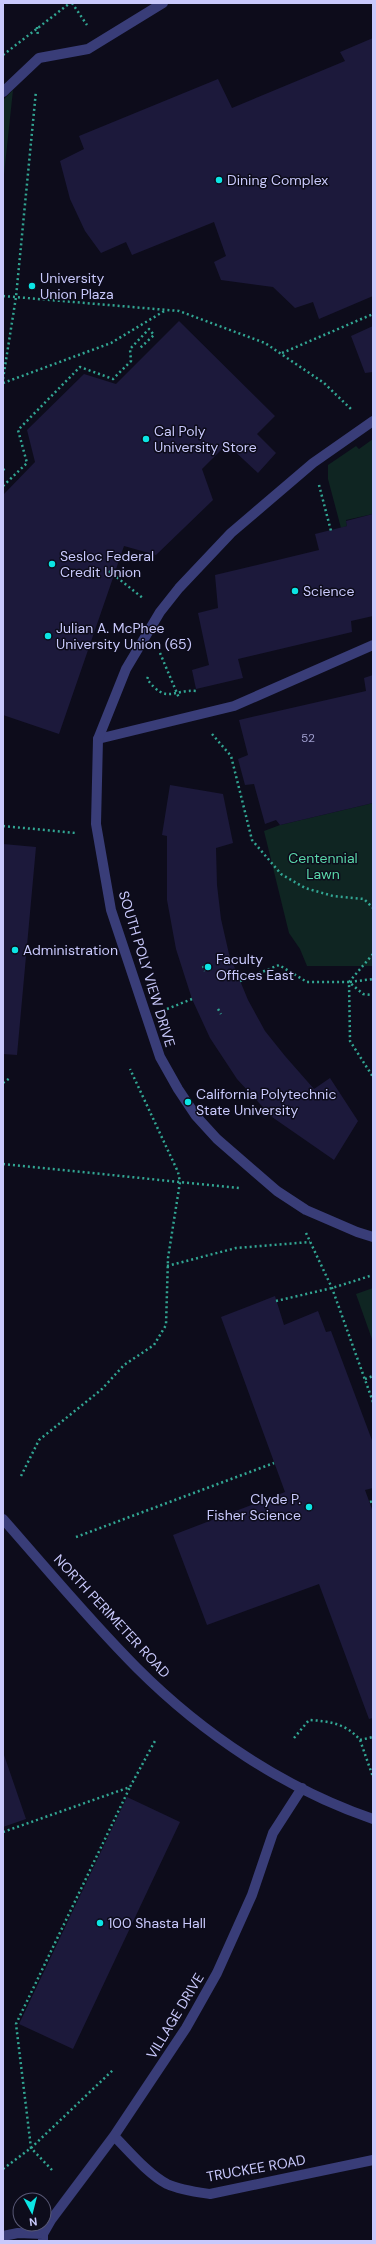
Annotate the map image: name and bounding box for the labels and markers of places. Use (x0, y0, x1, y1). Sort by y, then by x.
place label: Dining Complex (227, 171, 328, 189)
marker: Dining Complex (214, 175, 224, 185)
place label: University Union Plaza (40, 269, 114, 303)
marker: University Union Plaza (27, 281, 37, 291)
place label: Cal Poly University Store (154, 422, 257, 456)
marker: Cal Poly University Store (141, 434, 151, 444)
place label: Sesloc Federal Credit Union (60, 547, 154, 581)
marker: Sesloc Federal Credit Union (47, 559, 57, 569)
place label: Science (303, 582, 354, 600)
marker: Science (290, 586, 300, 596)
place label: Julian A. McPhee University Union (65) (56, 619, 192, 653)
marker: Julian A. McPhee University Union (65) (43, 631, 53, 641)
place label: Administration (23, 941, 118, 959)
marker: Administration (10, 945, 20, 955)
place label: Faculty Offices East (216, 950, 294, 984)
marker: Faculty Offices East (203, 962, 213, 972)
place label: California Polytechnic State University (196, 1085, 336, 1119)
marker: California Polytechnic State University (183, 1097, 193, 1107)
place label: Clyde P. Fisher Science (207, 1490, 301, 1524)
marker: Clyde P. Fisher Science (304, 1502, 314, 1512)
place label: 100 Shasta Hall (108, 1914, 206, 1932)
marker: 100 Shasta Hall (95, 1918, 105, 1928)

